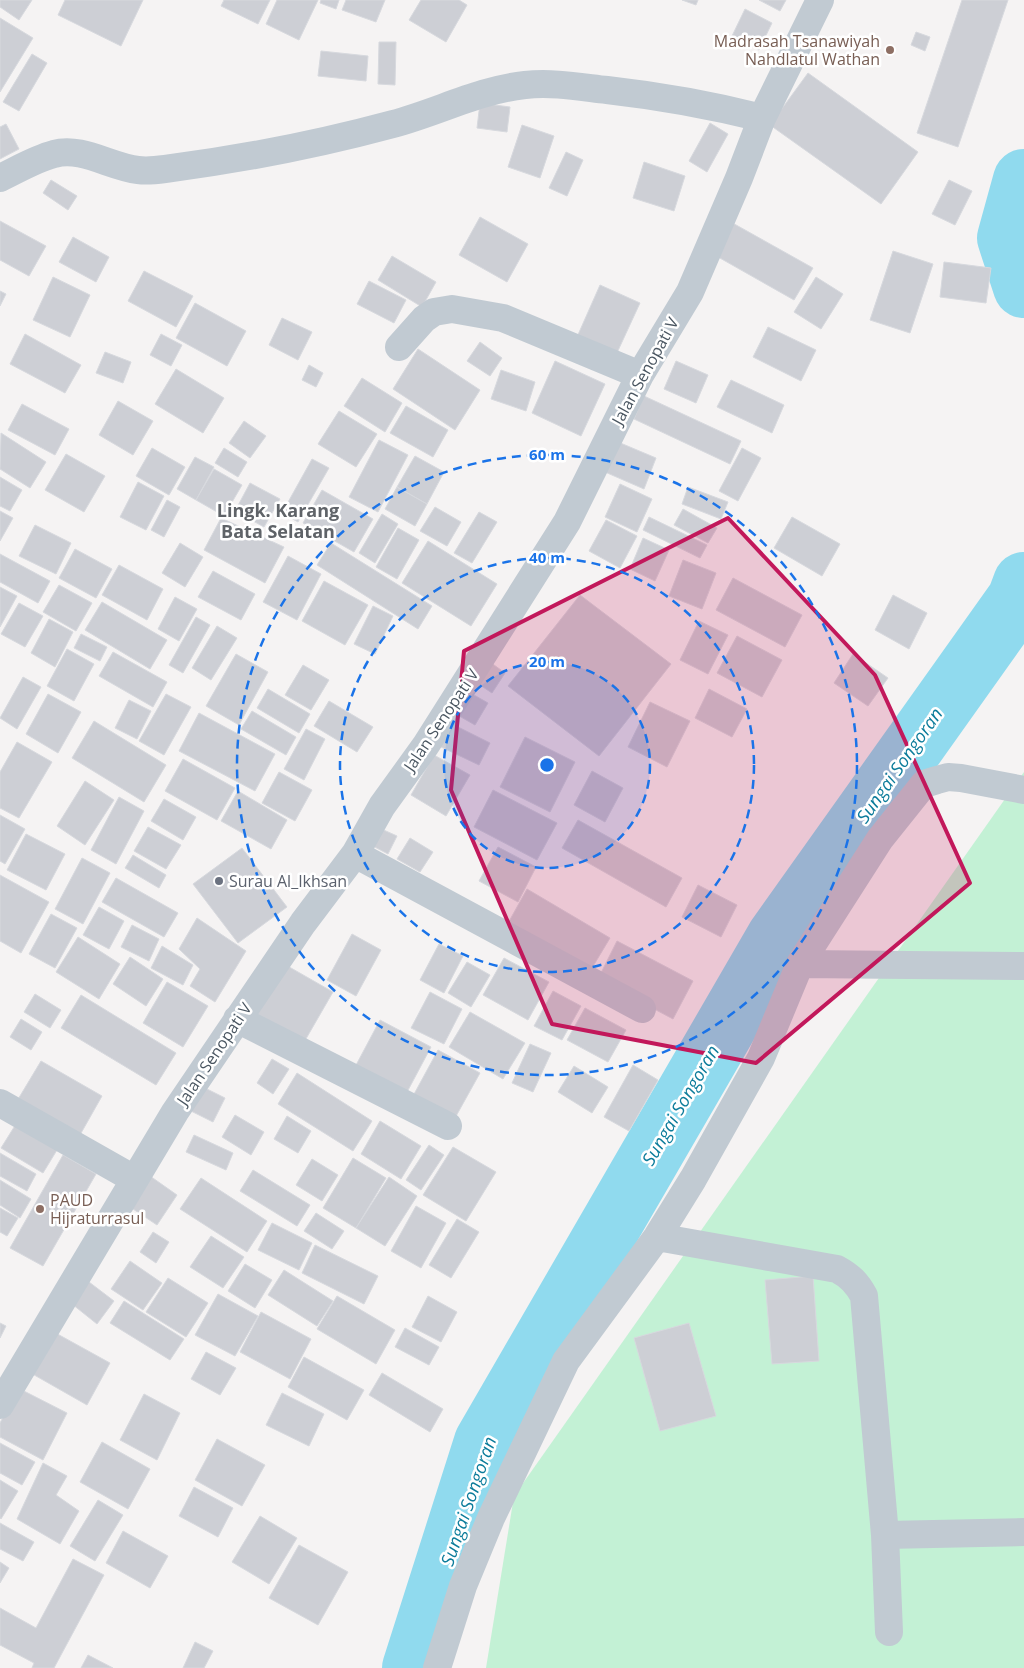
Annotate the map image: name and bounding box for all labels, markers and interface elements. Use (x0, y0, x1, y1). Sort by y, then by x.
place label: Madrasah Tsanawiyah Nahdlatul Wathan (714, 30, 880, 70)
marker: Madrasah Tsanawiyah Nahdlatul Wathan (884, 44, 896, 56)
street label: Jalan Senopati V (605, 313, 684, 430)
text: 60 m (529, 444, 565, 464)
district label: Lingk. Karang Bata Selatan (217, 498, 339, 543)
text: 40 m (529, 547, 565, 567)
text: 20 m (529, 651, 565, 671)
street label: Jalan Senopati V (397, 664, 484, 777)
water label: Sungai Songoran (850, 703, 948, 827)
centre of rings (538, 756, 556, 774)
place label: Surau Al_Ikhsan (229, 870, 347, 892)
marker: Surau Al_Ikhsan (213, 875, 225, 887)
street label: Jalan Senopati V (170, 998, 257, 1111)
water label: Sungai Songoran (636, 1040, 724, 1170)
place label: PAUD Hijraturrasul (50, 1189, 144, 1229)
marker: PAUD Hijraturrasul (34, 1203, 46, 1215)
water label: Sungai Songoran (435, 1433, 501, 1569)

